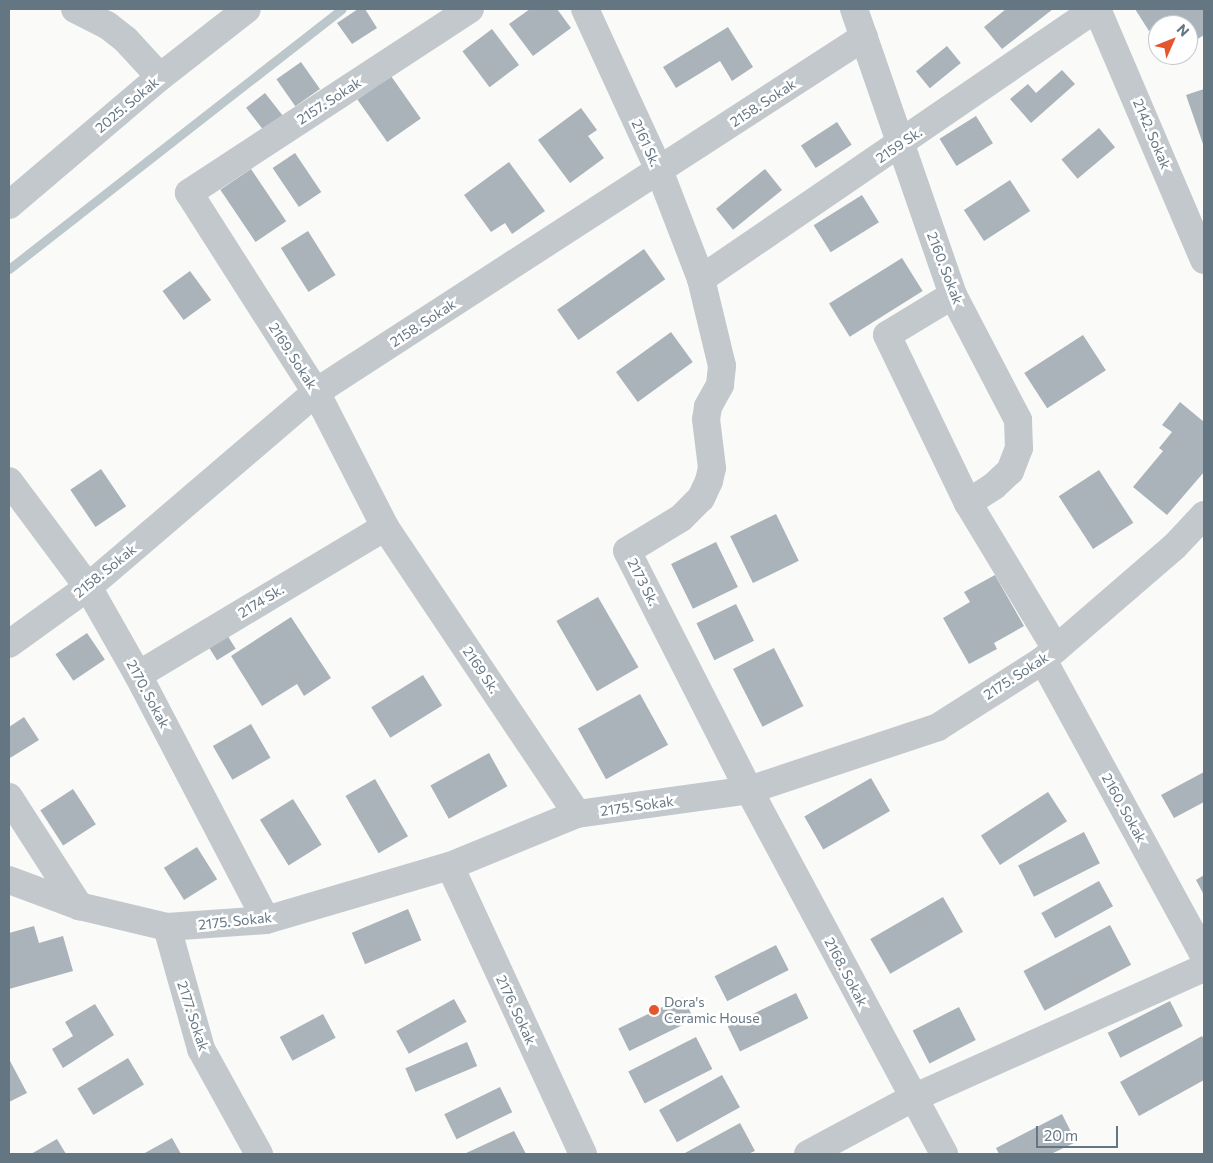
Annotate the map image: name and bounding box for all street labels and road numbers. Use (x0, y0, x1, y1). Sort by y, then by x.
street label: 2025. Sokak (92, 74, 162, 136)
street label: 2157. Sokak (294, 74, 364, 128)
street label: 2158. Sokak (727, 76, 799, 130)
street label: 2142. Sokak (1130, 96, 1174, 172)
street label: 2161 Sk. (628, 117, 664, 169)
street label: 2159 Sk. (873, 123, 925, 167)
street label: 2160. Sokak (924, 229, 966, 307)
street label: 2158. Sokak (387, 296, 459, 350)
street label: 2169. Sokak (265, 320, 321, 392)
street label: 2158. Sokak (71, 541, 139, 601)
street label: 2173 Sk. (624, 556, 662, 608)
street label: 2174 Sk. (235, 581, 287, 621)
street label: 2169 Sk. (459, 644, 503, 696)
street label: 2175. Sokak (980, 649, 1052, 703)
street label: 2170. Sokak (123, 657, 173, 731)
street label: 2160. Sokak (1098, 771, 1150, 845)
street label: 2175. Sokak (599, 793, 675, 819)
street label: 2175. Sokak (197, 909, 273, 933)
street label: 2168. Sokak (821, 935, 871, 1009)
street label: 2176. Sokak (493, 973, 539, 1047)
street label: 2177. Sokak (174, 979, 212, 1053)

